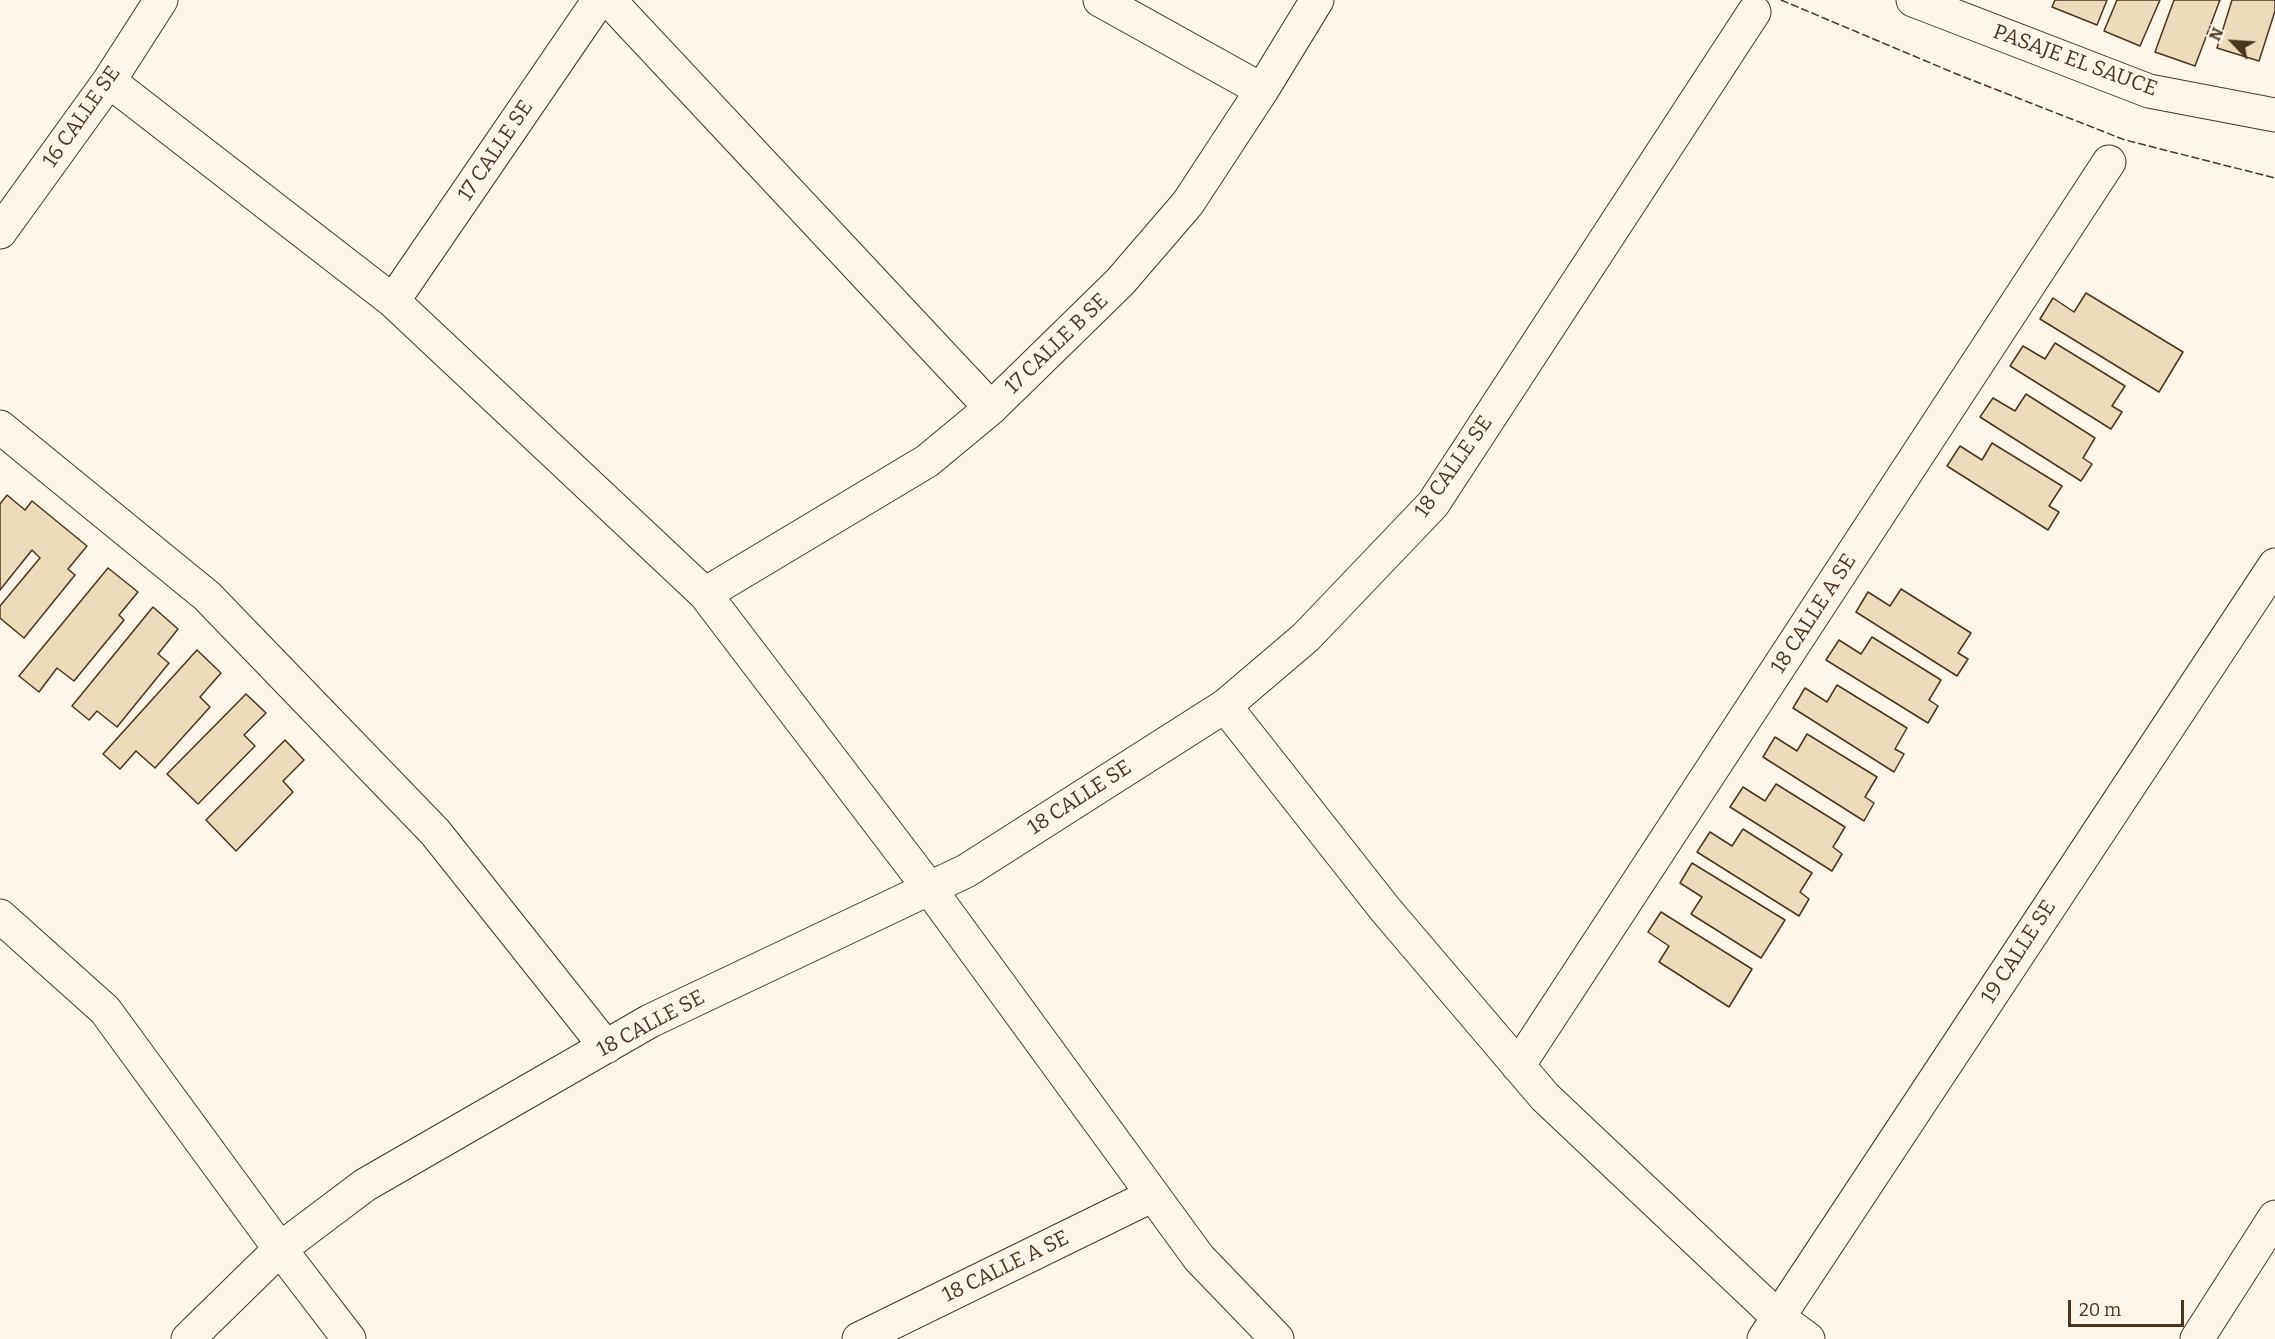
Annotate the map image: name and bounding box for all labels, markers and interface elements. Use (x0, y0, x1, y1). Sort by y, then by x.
north arrow (2203, 12, 2263, 72)
street label: PASAJE EL SAUCE (1990, 20, 2160, 102)
text: N (2205, 25, 2227, 44)
street label: 16 CALLE SE (38, 61, 126, 173)
street label: 17 CALLE SE (453, 96, 539, 206)
street label: 17 CALLE B SE (1000, 289, 1114, 399)
street label: 18 CALLE SE (1410, 411, 1498, 523)
street label: 18 CALLE A SE (1766, 550, 1862, 678)
street label: 18 CALLE SE (1024, 755, 1136, 841)
street label: 19 CALLE SE (1976, 896, 2062, 1008)
street label: 18 CALLE SE (593, 985, 709, 1063)
street label: 18 CALLE A SE (939, 1226, 1073, 1308)
scale bar (2071, 1288, 2186, 1326)
text: 20 m (2079, 1299, 2121, 1321)

